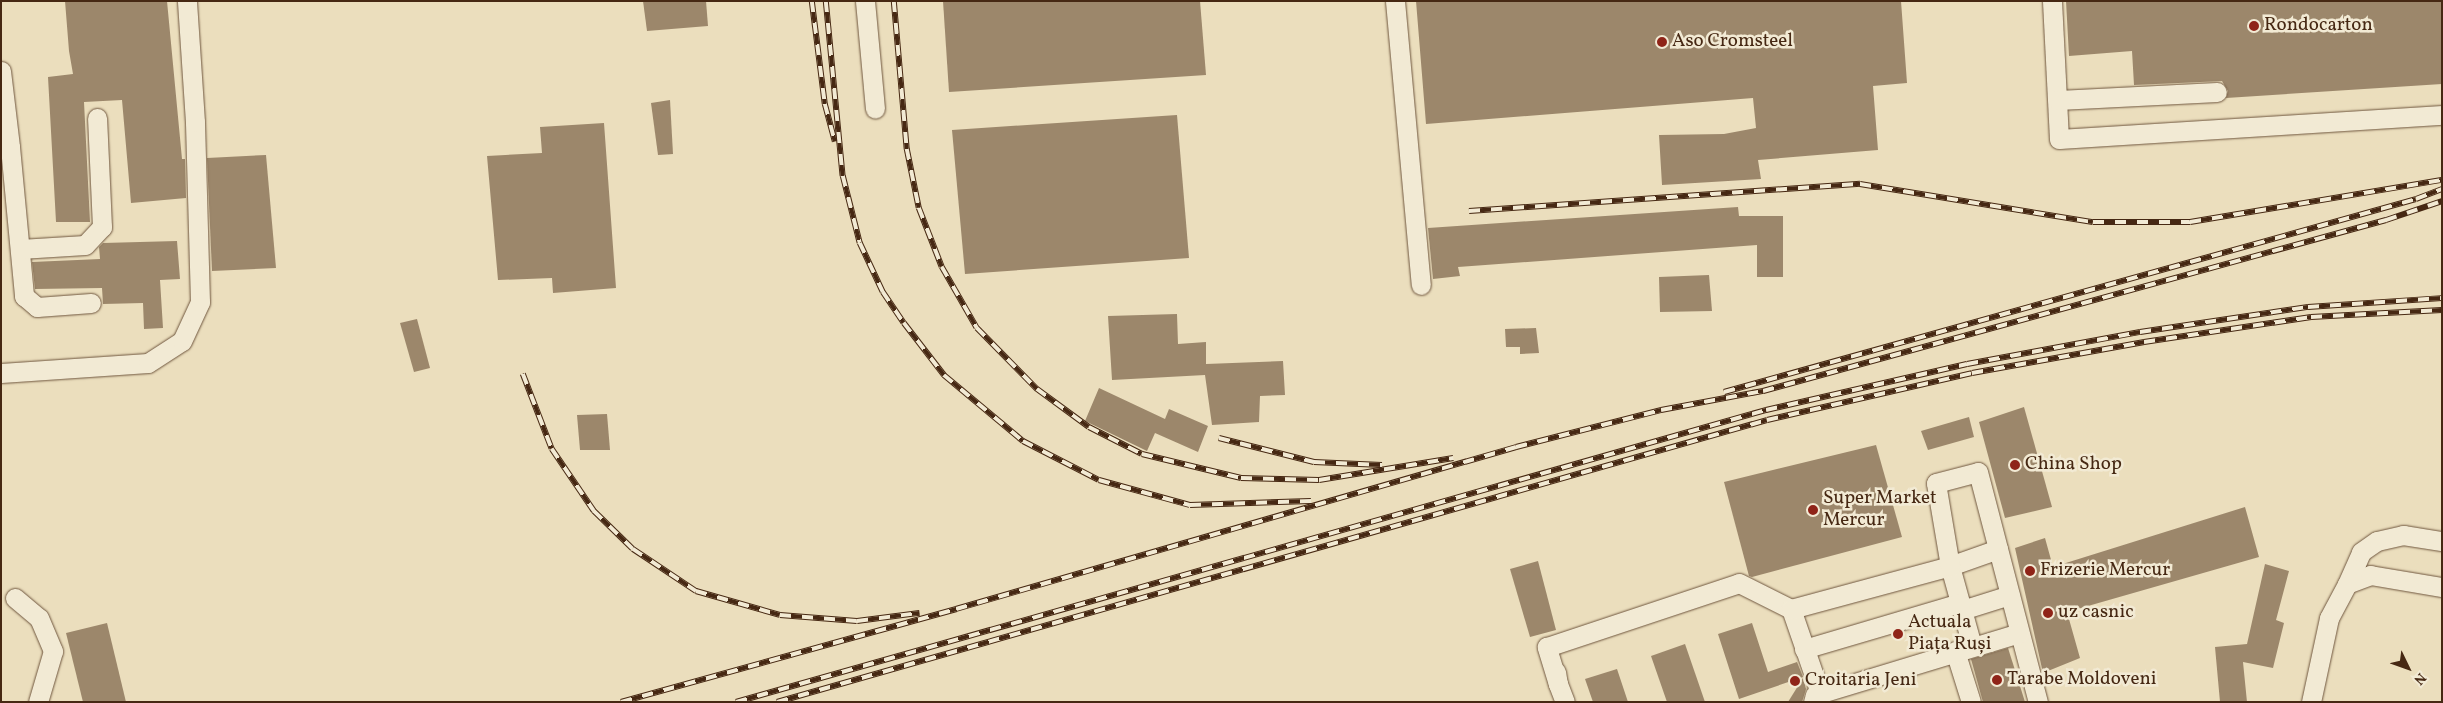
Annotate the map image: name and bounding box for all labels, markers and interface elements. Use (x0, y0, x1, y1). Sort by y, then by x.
place label: Rondocarton (2264, 15, 2373, 37)
marker: Rondocarton (2248, 20, 2260, 32)
place label: Aso Cromsteel (1672, 31, 1793, 53)
marker: Aso Cromsteel (1656, 36, 1668, 48)
place label: China Shop (2025, 454, 2122, 476)
marker: China Shop (2009, 459, 2021, 471)
place label: Super Market Mercur (1823, 488, 1937, 532)
marker: Super Market Mercur (1807, 504, 1819, 516)
place label: Frizerie Mercur (2040, 560, 2170, 582)
marker: Frizerie Mercur (2024, 565, 2036, 577)
place label: uz casnic (2058, 602, 2134, 624)
marker: uz casnic (2042, 607, 2054, 619)
place label: Actuala Piața Ruși (1908, 612, 1991, 656)
marker: Actuala Piața Ruși (1892, 628, 1904, 640)
north arrow (2383, 643, 2433, 693)
text: N (2409, 668, 2430, 689)
place label: Tarabe Moldoveni (2007, 669, 2157, 691)
place label: Croitaria Jeni (1805, 670, 1917, 692)
marker: Tarabe Moldoveni (1991, 674, 2003, 686)
marker: Croitaria Jeni (1789, 675, 1801, 687)

